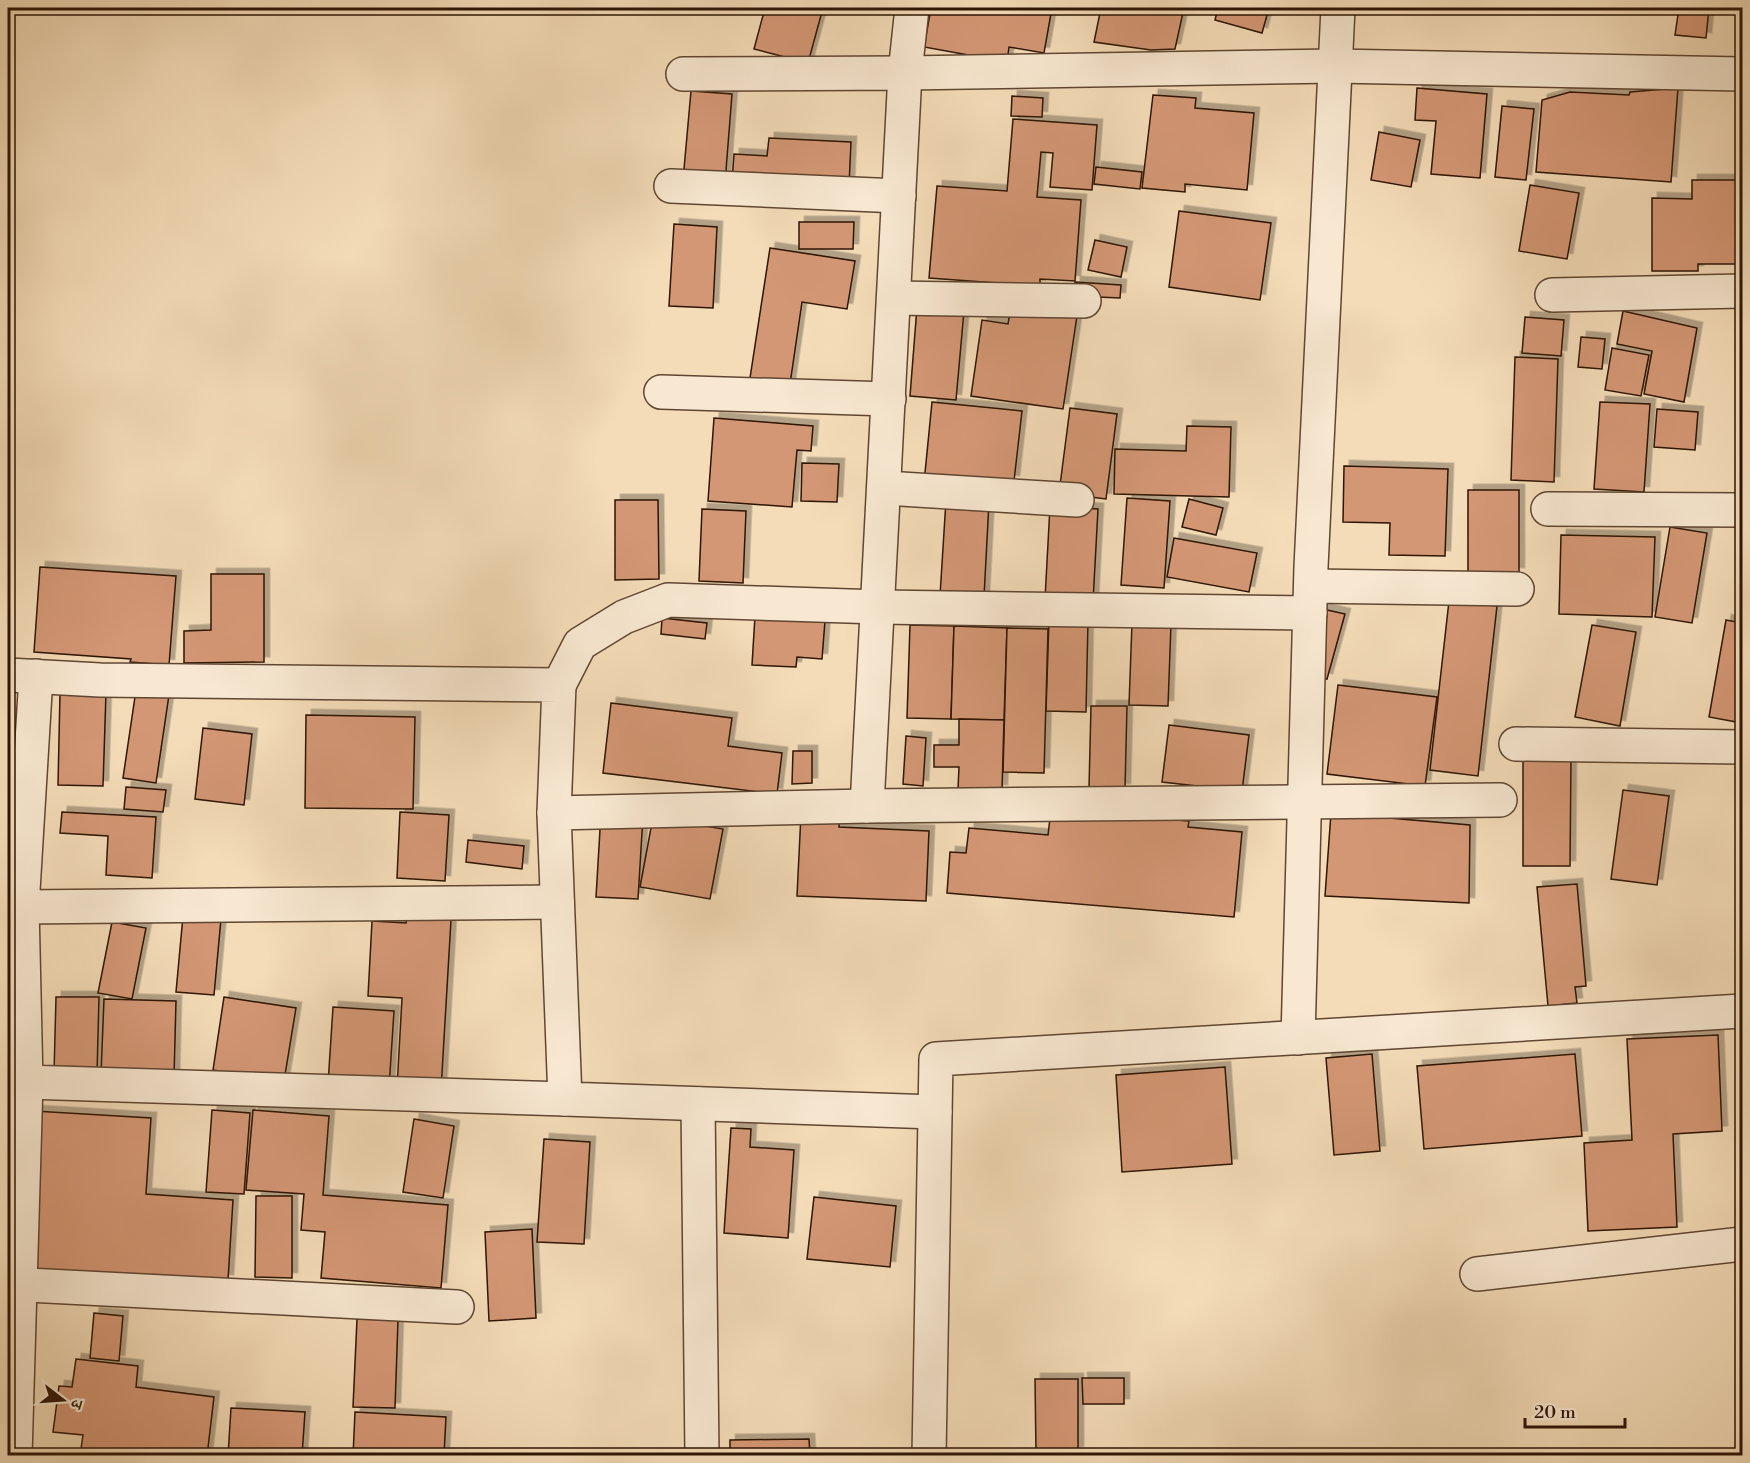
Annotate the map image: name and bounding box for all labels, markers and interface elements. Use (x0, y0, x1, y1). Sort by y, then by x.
north arrow (33, 1370, 93, 1430)
scale bar (1525, 1391, 1626, 1429)
text: उ (65, 1396, 87, 1413)
text: 20 m (1534, 1401, 1576, 1424)

